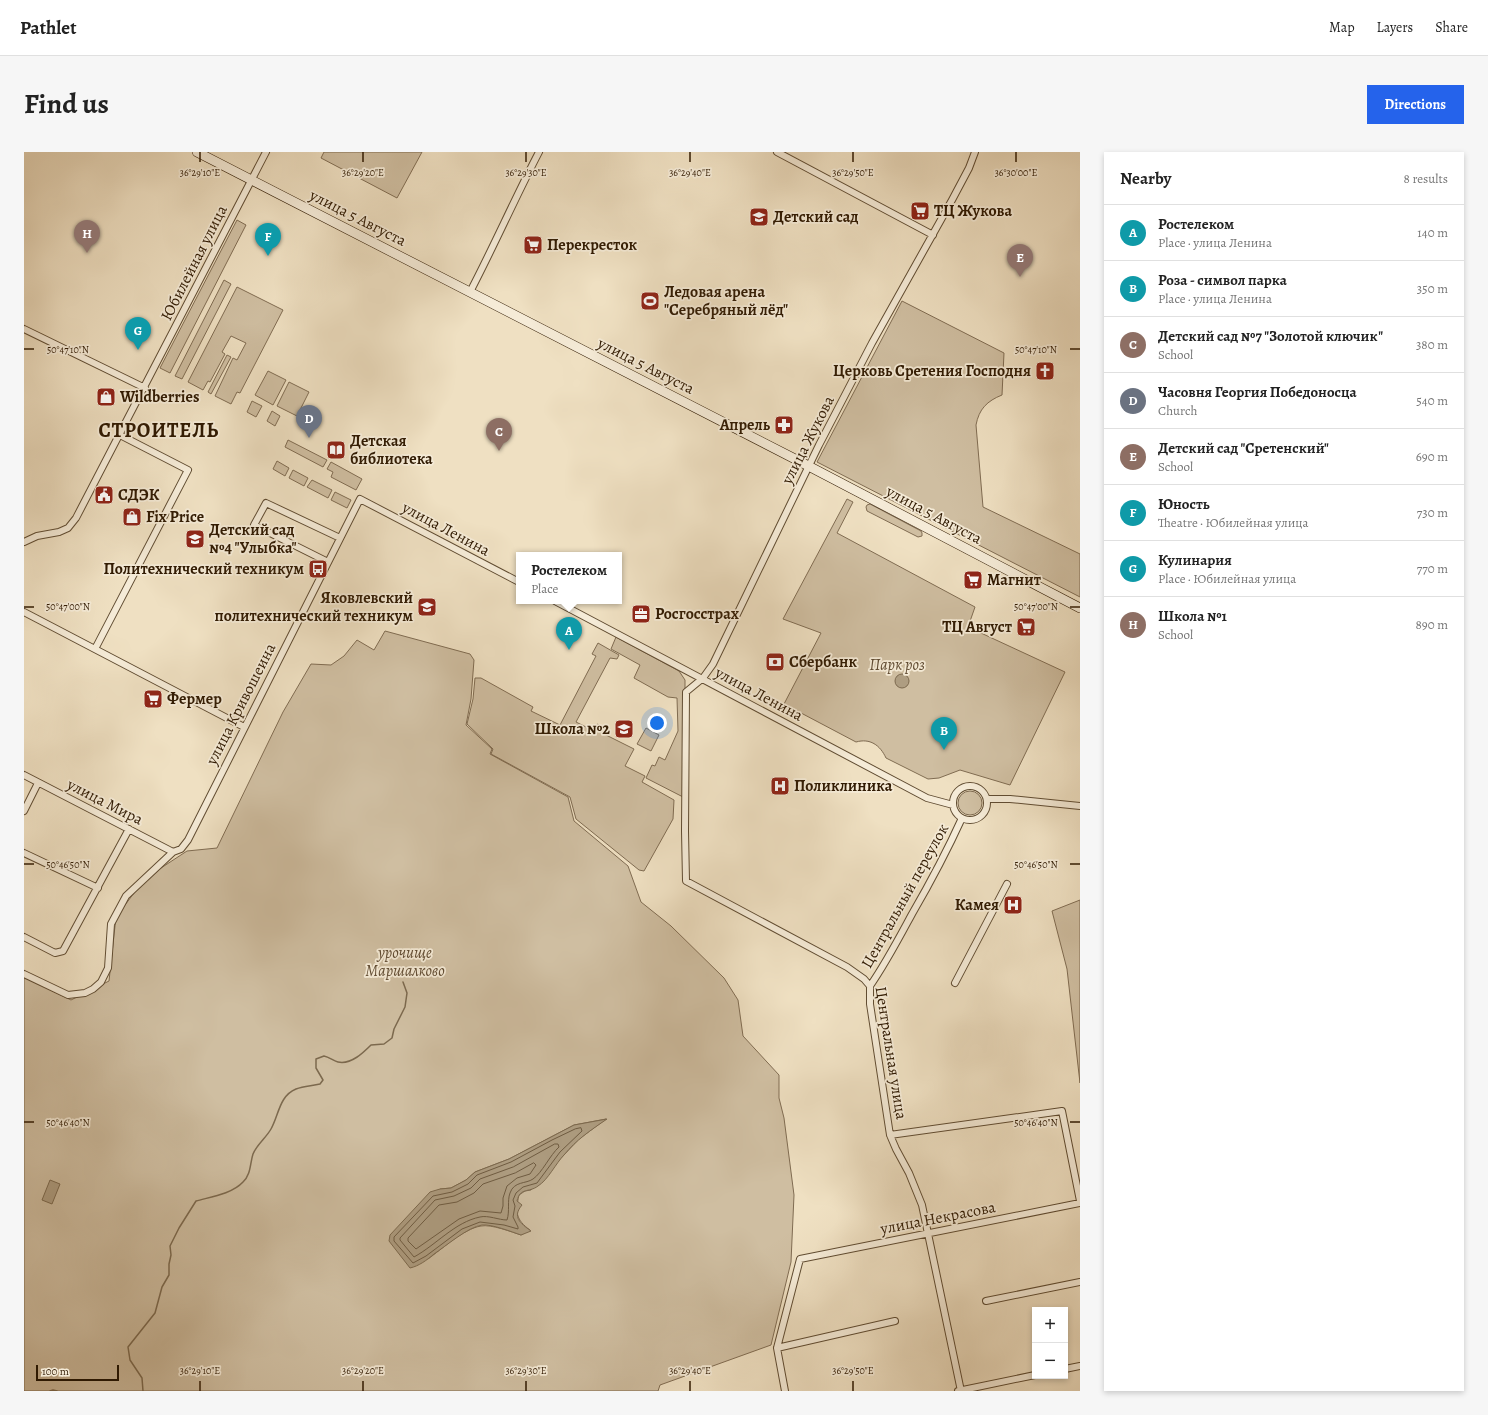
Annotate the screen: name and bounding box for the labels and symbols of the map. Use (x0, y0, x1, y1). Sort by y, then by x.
text: 36°29'10"E (180, 166, 220, 179)
text: 36°29'20"E (342, 166, 384, 179)
text: 36°29'30"E (505, 166, 547, 179)
text: 36°29'40"E (669, 166, 711, 179)
text: 36°29'50"E (832, 166, 874, 179)
text: 36°30'00"E (995, 166, 1037, 179)
street label: улица 5 Августа (305, 184, 411, 252)
supermarket icon: ТЦ Жукова (909, 200, 931, 222)
place label: ТЦ Жукова (934, 200, 1012, 222)
street label: Юбилейная улица (155, 201, 233, 325)
school or university icon: Детский сад (748, 206, 770, 228)
place label: Детский сад (773, 206, 859, 228)
pin: H (74, 220, 100, 253)
pin: F (255, 223, 281, 256)
supermarket icon: Перекресток (522, 234, 544, 256)
place label: Перекресток (547, 234, 637, 256)
pin: E (1007, 244, 1033, 277)
place label: Ледовая арена "Серебряный лёд" (664, 281, 788, 321)
sports icon: Ледовая арена "Серебряный лёд" (639, 290, 661, 312)
pin: G (125, 317, 151, 350)
street label: улица 5 Августа (593, 332, 699, 400)
text: 50°47'10"N (47, 343, 89, 356)
text: 50°47'10"N (1015, 343, 1057, 356)
place label: Церковь Сретения Господня (833, 360, 1031, 382)
church icon: Церковь Сретения Господня (1034, 360, 1056, 382)
shop icon: Wildberries (95, 386, 117, 408)
place label: Wildberries (119, 386, 199, 408)
street label: улица Жукова (776, 391, 840, 489)
pin: D (296, 405, 322, 438)
place label: Апрель (719, 414, 771, 436)
pharmacy icon: Апрель (773, 414, 795, 436)
district label: СТРОИТЕЛЬ (99, 417, 219, 444)
pin: C (486, 418, 512, 451)
place label: Детская библиотека (350, 430, 433, 470)
library icon: Детская библиотека (325, 439, 347, 461)
street label: улица 5 Августа (881, 480, 986, 550)
public building icon: СДЭК (93, 484, 115, 506)
place label: СДЭК (118, 484, 160, 506)
street label: улица Ленина (397, 496, 494, 562)
shop icon: Fix Price (121, 506, 143, 528)
place label: Fix Price (146, 506, 204, 528)
place label: Детский сад №4 "Улыбка" (209, 519, 297, 559)
school or university icon: Детский сад №4 "Улыбка" (184, 528, 206, 550)
place label: Политехнический техникум (103, 558, 304, 580)
bus stop icon: Политехнический техникум (307, 558, 329, 580)
supermarket icon: Магнит (962, 569, 984, 591)
place label: Магнит (987, 569, 1042, 591)
place label: Яковлевский политехнический техникум (214, 587, 413, 627)
school or university icon: Яковлевский политехнический техникум (416, 596, 438, 618)
text: 50°47'00"N (46, 600, 90, 613)
text: 50°47'00"N (1014, 600, 1058, 613)
office icon: Росгосстрах (630, 603, 652, 625)
place label: Росгосстрах (655, 603, 740, 625)
place label: ТЦ Август (942, 616, 1013, 638)
supermarket icon: ТЦ Август (1015, 616, 1037, 638)
pin: A (556, 617, 582, 650)
street label: улица Кривошеина (200, 639, 281, 770)
bank icon: Сбербанк (764, 651, 786, 673)
place label: Сбербанк (789, 651, 857, 673)
park label: Парк роз (869, 654, 925, 676)
street label: улица Ленина (710, 661, 807, 727)
supermarket icon: Фермер (142, 688, 164, 710)
place label: Фермер (167, 688, 222, 710)
your location (647, 713, 667, 733)
pin: B (931, 717, 957, 750)
place label: Школа №2 (534, 718, 610, 740)
school or university icon: Школа №2 (613, 718, 635, 740)
street label: улица Мира (62, 773, 147, 831)
hospital icon: Поликлиника (769, 775, 791, 797)
place label: Поликлиника (794, 775, 893, 797)
street label: Центральный переулок (856, 820, 954, 972)
text: 50°46'50"N (46, 858, 90, 871)
text: 50°46'50"N (1014, 858, 1058, 871)
place label: Камея (955, 894, 999, 916)
hospital icon: Камея (1002, 894, 1024, 916)
park label: урочище Маршалково (365, 942, 445, 982)
street label: Центральная улица (870, 985, 912, 1122)
text: 50°46'40"N (46, 1116, 90, 1129)
text: 50°46'40"N (1014, 1116, 1058, 1129)
street label: улица Некрасова (878, 1196, 998, 1240)
scale bar (36, 1363, 119, 1382)
text: 36°29'10"E (180, 1364, 220, 1377)
text: 36°29'20"E (342, 1364, 384, 1377)
text: 36°29'30"E (505, 1364, 547, 1377)
text: 36°29'40"E (669, 1364, 711, 1377)
text: 36°29'50"E (832, 1364, 874, 1377)

